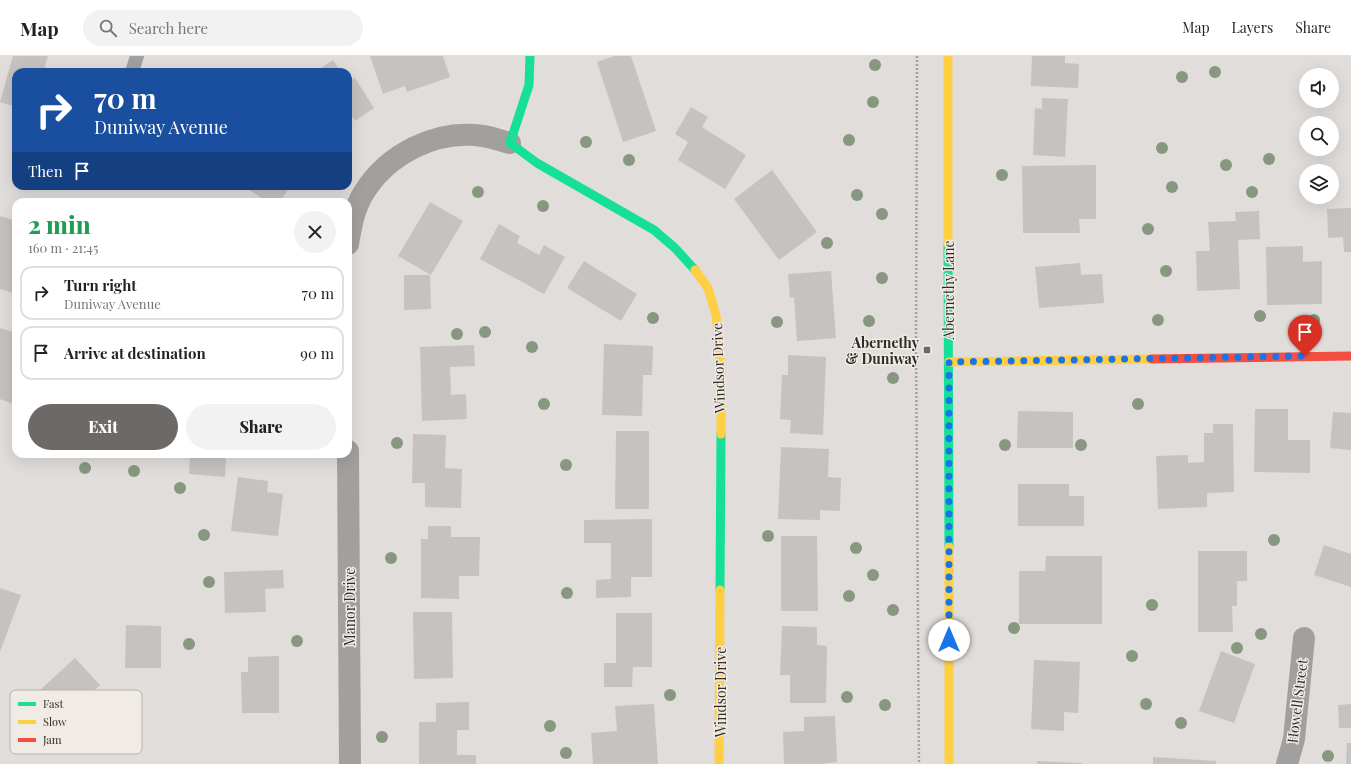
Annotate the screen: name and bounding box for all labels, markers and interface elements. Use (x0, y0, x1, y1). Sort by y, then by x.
search box (83, 10, 363, 46)
text: Map (20, 15, 59, 41)
icon: search (97, 17, 119, 39)
text: Search here (129, 18, 208, 38)
text: Map (1182, 18, 1210, 37)
text: Layers (1232, 18, 1273, 37)
text: Share (1295, 18, 1331, 37)
map controls (1299, 68, 1339, 204)
button: sound (1299, 68, 1339, 108)
text: 70 m (94, 79, 157, 116)
icon: right (28, 84, 80, 136)
text: Duniway Avenue (94, 115, 228, 139)
button: search (1299, 116, 1339, 156)
icon: arrive (71, 160, 93, 182)
text: Then (28, 161, 63, 181)
button: layers (1299, 164, 1339, 204)
text: 2 min (28, 208, 91, 240)
button: close (294, 211, 336, 253)
text: 160 m · 21:45 (28, 239, 98, 256)
street label: Abernethy Lane (939, 240, 958, 341)
text: Turn right (64, 275, 137, 295)
icon: right (30, 282, 52, 304)
text: 70 m (302, 283, 334, 303)
text: Duniway Avenue (64, 295, 161, 312)
pin (1288, 315, 1322, 356)
icon: arrive (1294, 321, 1316, 343)
street label: Windsor Drive (707, 322, 729, 415)
place label: Abernethy & Duniway (846, 333, 920, 368)
icon: arrive (30, 342, 52, 364)
text: Arrive at destination (64, 343, 206, 363)
text: 90 m (300, 343, 334, 363)
marker: Abernethy & Duniway (922, 345, 932, 355)
button: Exit (28, 404, 178, 450)
button: Share (186, 404, 336, 450)
street label: Manor Drive (340, 568, 359, 646)
position arrow (928, 619, 970, 661)
street label: Windsor Drive (711, 647, 730, 738)
street label: Howell Street (1282, 657, 1312, 744)
legend (10, 690, 142, 754)
text: Fast (43, 696, 63, 711)
text: Slow (43, 714, 67, 729)
text: Jam (42, 732, 62, 747)

